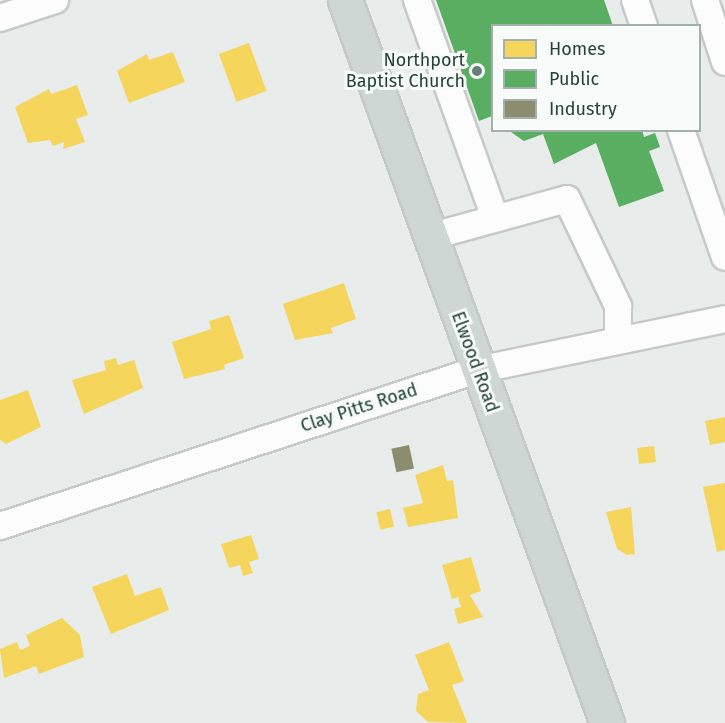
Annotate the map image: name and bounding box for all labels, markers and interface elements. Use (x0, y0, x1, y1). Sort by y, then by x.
legend (491, 24, 701, 132)
text: Homes (549, 38, 605, 60)
place label: Northport Baptist Church (346, 50, 465, 92)
marker: Northport Baptist Church (470, 64, 484, 78)
text: Public (549, 68, 599, 90)
text: Industry (549, 98, 617, 120)
street label: Elwood Road (447, 309, 503, 415)
street label: Clay Pitts Road (298, 379, 420, 437)

